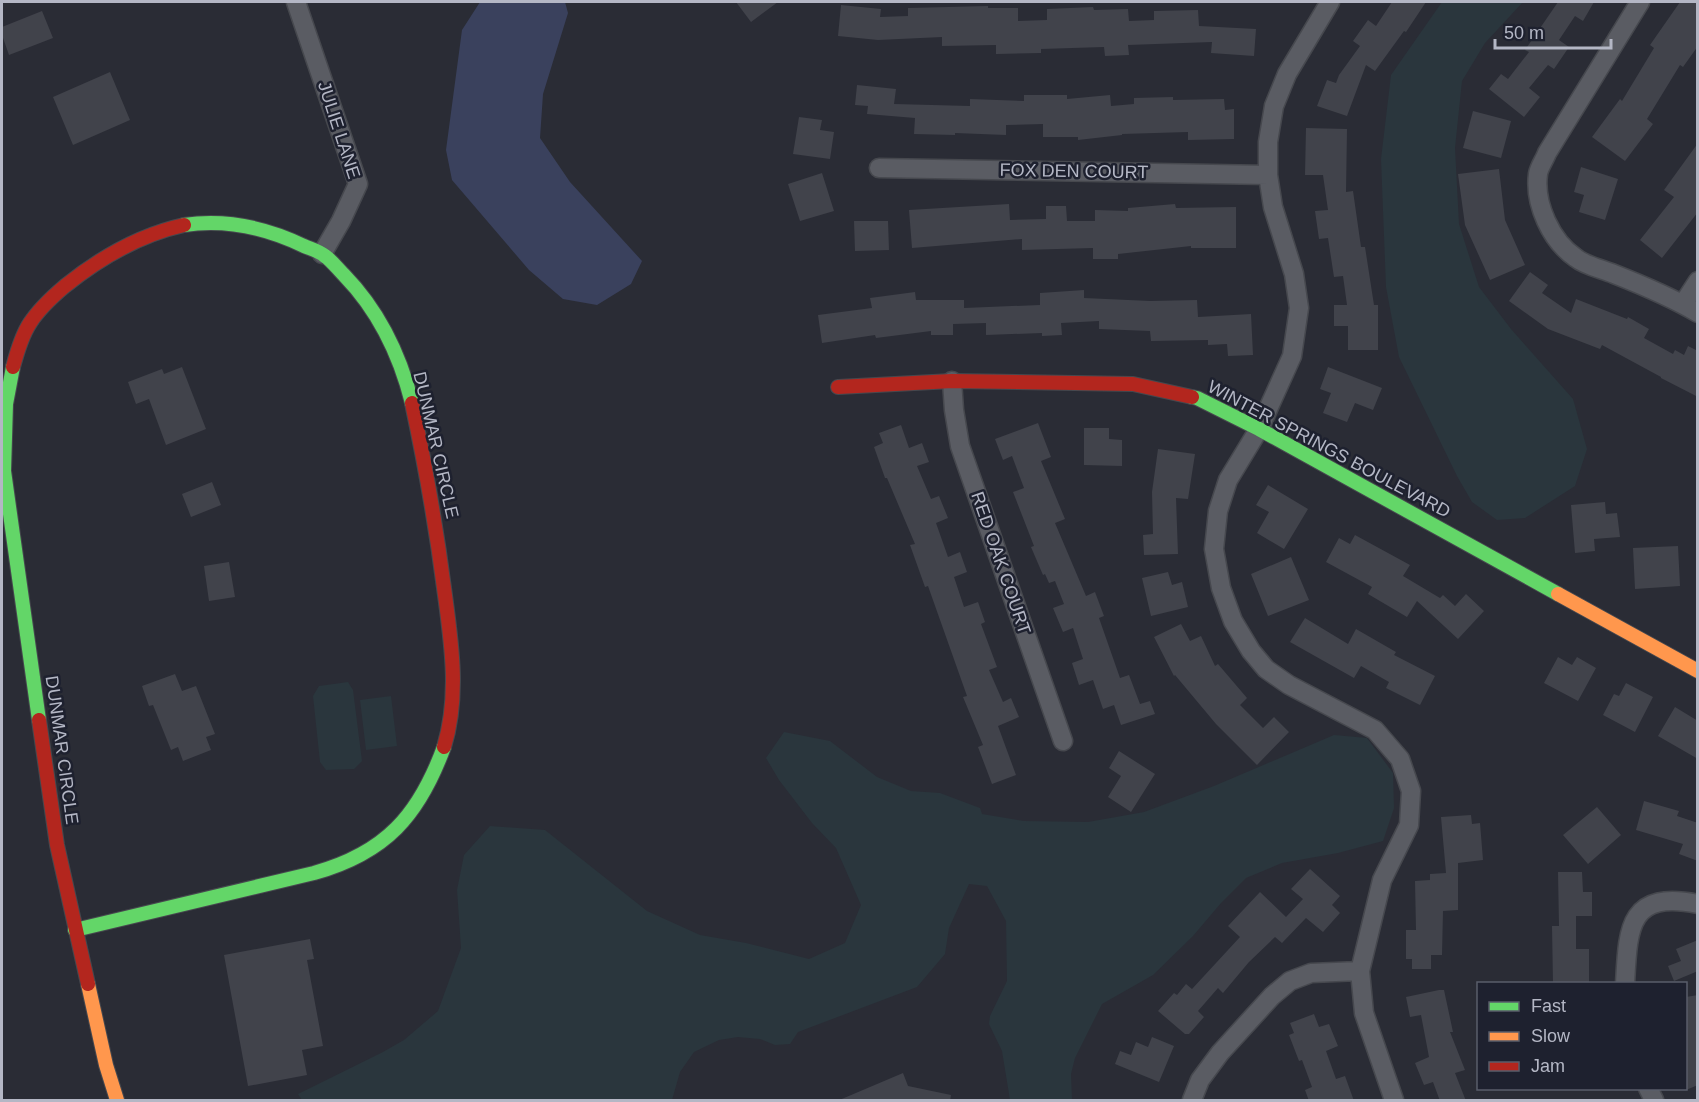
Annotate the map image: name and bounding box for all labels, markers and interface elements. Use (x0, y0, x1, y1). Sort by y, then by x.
scale bar (1495, 12, 1610, 50)
text: 50 m (1504, 23, 1544, 43)
street label: JULIE LANE (314, 79, 364, 181)
street label: FOX DEN COURT (999, 160, 1149, 182)
street label: DUNMAR CIRCLE (409, 370, 463, 520)
street label: WINTER SPRINGS BOULEVARD (1204, 376, 1454, 522)
street label: RED OAK COURT (967, 489, 1035, 637)
street label: DUNMAR CIRCLE (42, 674, 82, 826)
legend (1477, 982, 1687, 1090)
text: Fast (1531, 996, 1566, 1016)
text: Slow (1531, 1026, 1571, 1046)
text: Jam (1531, 1056, 1565, 1076)

